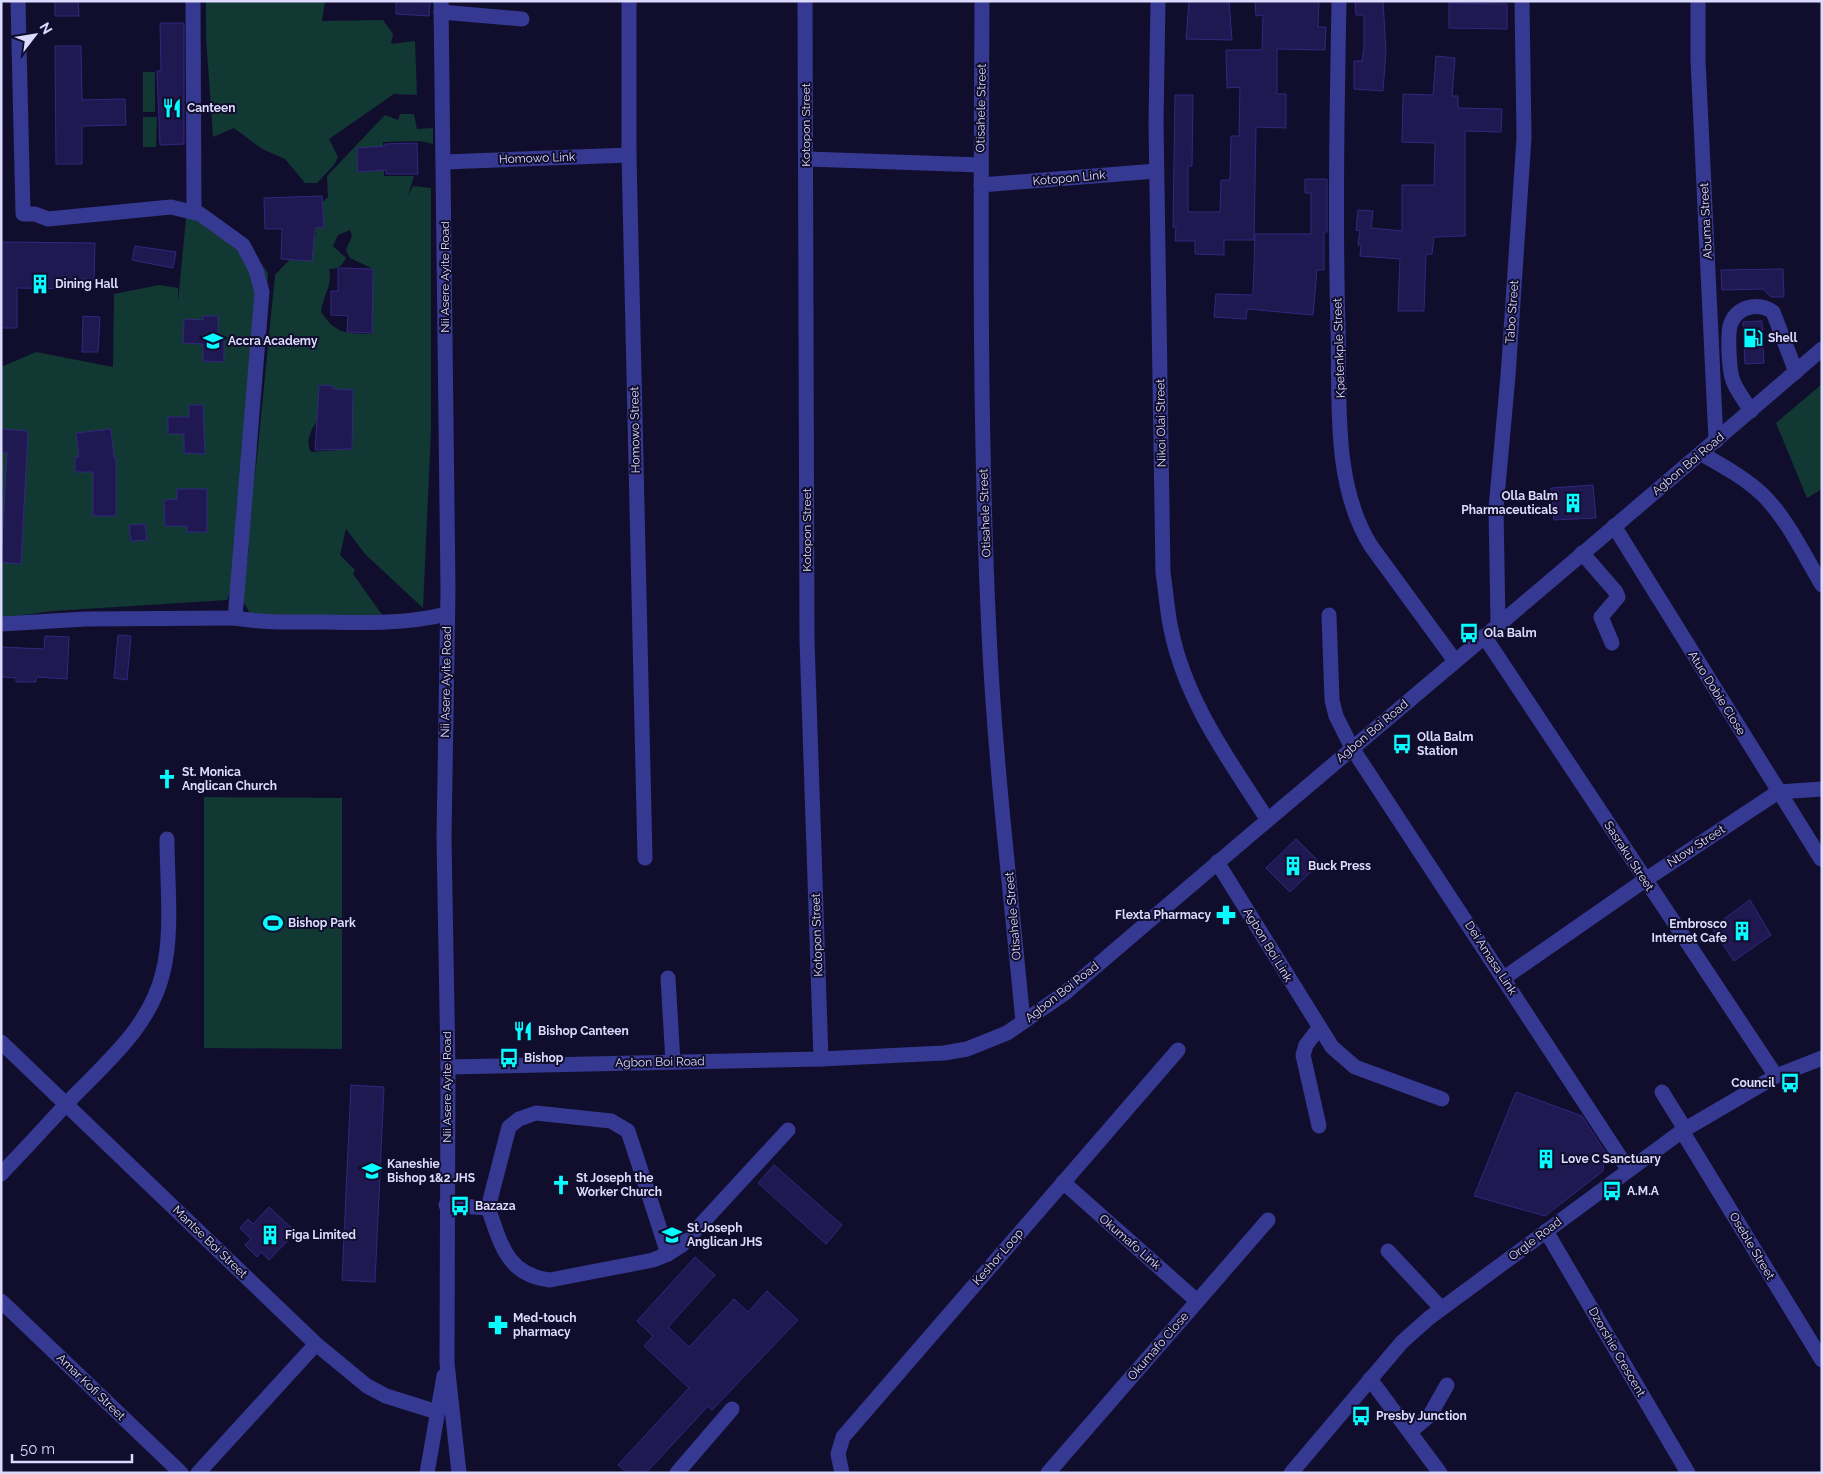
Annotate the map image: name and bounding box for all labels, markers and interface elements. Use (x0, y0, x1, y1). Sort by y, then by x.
north arrow (10, 10, 60, 60)
text: N (37, 20, 56, 37)
street label: Otisahele Street (973, 64, 989, 152)
street label: Kotopon Street (799, 83, 813, 167)
restaurant icon: Canteen (161, 97, 183, 119)
place label: Canteen (187, 101, 236, 115)
street label: Homowo Link (498, 150, 576, 166)
street label: Kotopon Link (1032, 168, 1107, 188)
street label: Abuma Street (1697, 182, 1715, 260)
street label: Nii Asere Ayite Road (438, 221, 452, 333)
building icon: Dining Hall (29, 273, 51, 295)
place label: Dining Hall (55, 277, 118, 291)
street label: Tabo Street (1503, 280, 1521, 344)
street label: Kpetenkple Street (1330, 298, 1348, 398)
fuel station icon: Shell (1742, 327, 1764, 349)
school or university icon: Accra Academy (202, 330, 224, 352)
place label: Shell (1768, 331, 1798, 345)
place label: Accra Academy (228, 334, 318, 348)
street label: Nikoi Olai Street (1153, 379, 1169, 467)
street label: Homowo Street (627, 386, 643, 474)
street label: Agbon Boi Road (1649, 430, 1727, 498)
street label: Otisahele Street (976, 468, 994, 558)
street label: Kotopon Street (800, 488, 814, 572)
place label: Olla Balm Pharmaceuticals (1461, 489, 1558, 517)
building icon: Olla Balm Pharmaceuticals (1562, 492, 1584, 514)
bus stop icon: Ola Balm (1458, 622, 1480, 644)
street label: Nii Asere Ayite Road (438, 626, 454, 738)
place label: Ola Balm (1484, 626, 1537, 640)
street label: Atuo Dobie Close (1685, 648, 1749, 738)
street label: Agbon Boi Road (1333, 697, 1411, 765)
place label: Olla Balm Station (1417, 730, 1473, 758)
bus stop icon: Olla Balm Station (1391, 733, 1413, 755)
place label: St. Monica Anglican Church (182, 765, 277, 793)
church icon: St. Monica Anglican Church (156, 768, 178, 790)
street label: Sasraku Street (1601, 819, 1657, 893)
street label: Ntow Street (1665, 822, 1727, 870)
building icon: Buck Press (1282, 855, 1304, 877)
place label: Buck Press (1308, 859, 1371, 873)
street label: Otisahele Street (1002, 871, 1024, 961)
street label: Kotopon Street (809, 893, 825, 977)
pharmacy icon: Flexta Pharmacy (1215, 904, 1237, 926)
street label: Agbon Boi Link (1240, 906, 1296, 985)
place label: Flexta Pharmacy (1115, 908, 1211, 922)
sports icon: Bishop Park (262, 912, 284, 934)
place label: Bishop Park (288, 916, 356, 930)
place label: Embrosco Internet Cafe (1651, 917, 1727, 945)
street label: Dei Amasa Link (1462, 919, 1520, 998)
building icon: Embrosco Internet Cafe (1731, 920, 1753, 942)
street label: Agbon Boi Road (1022, 959, 1102, 1025)
restaurant icon: Bishop Canteen (512, 1020, 534, 1042)
place label: Bishop Canteen (538, 1024, 629, 1038)
street label: Nii Asere Ayite Road (440, 1031, 454, 1143)
bus stop icon: Bishop (498, 1047, 520, 1069)
place label: Bishop (524, 1051, 564, 1065)
street label: Agbon Boi Road (615, 1054, 705, 1070)
bus stop icon: Council (1779, 1072, 1801, 1094)
place label: Council (1731, 1076, 1775, 1090)
building icon: Love C Sanctuary (1535, 1148, 1557, 1170)
place label: Love C Sanctuary (1561, 1152, 1661, 1166)
place label: Kaneshie Bishop 1&2 JHS (387, 1157, 475, 1185)
school or university icon: Kaneshie Bishop 1&2 JHS (361, 1160, 383, 1182)
place label: St Joseph the Worker Church (576, 1171, 662, 1199)
church icon: St Joseph the Worker Church (550, 1174, 572, 1196)
bus stop icon: A.M.A (1601, 1180, 1623, 1202)
place label: A.M.A (1627, 1184, 1660, 1198)
bus stop icon: Bazaza (449, 1195, 471, 1217)
place label: Bazaza (475, 1199, 516, 1213)
street label: Mantse Boi Street (170, 1203, 250, 1281)
street label: Oseble Street (1726, 1210, 1778, 1282)
street label: Okumafo Link (1096, 1211, 1164, 1273)
street label: Orgle Road (1506, 1215, 1564, 1263)
place label: St Joseph Anglican JHS (687, 1221, 762, 1249)
building icon: Figa Limited (259, 1224, 281, 1246)
school or university icon: St Joseph Anglican JHS (661, 1224, 683, 1246)
street label: Keshor Loop (970, 1226, 1026, 1288)
place label: Figa Limited (285, 1228, 356, 1242)
street label: Dzorshie Crescent (1586, 1305, 1648, 1399)
street label: Okumafo Close (1125, 1309, 1191, 1383)
place label: Med-touch pharmacy (513, 1311, 576, 1339)
pharmacy icon: Med-touch pharmacy (487, 1314, 509, 1336)
street label: Amar Kofi Street (54, 1351, 128, 1423)
bus stop icon: Presby Junction (1350, 1405, 1372, 1427)
place label: Presby Junction (1376, 1409, 1467, 1423)
scale bar (12, 1432, 132, 1464)
text: 50 m (20, 1440, 55, 1458)

